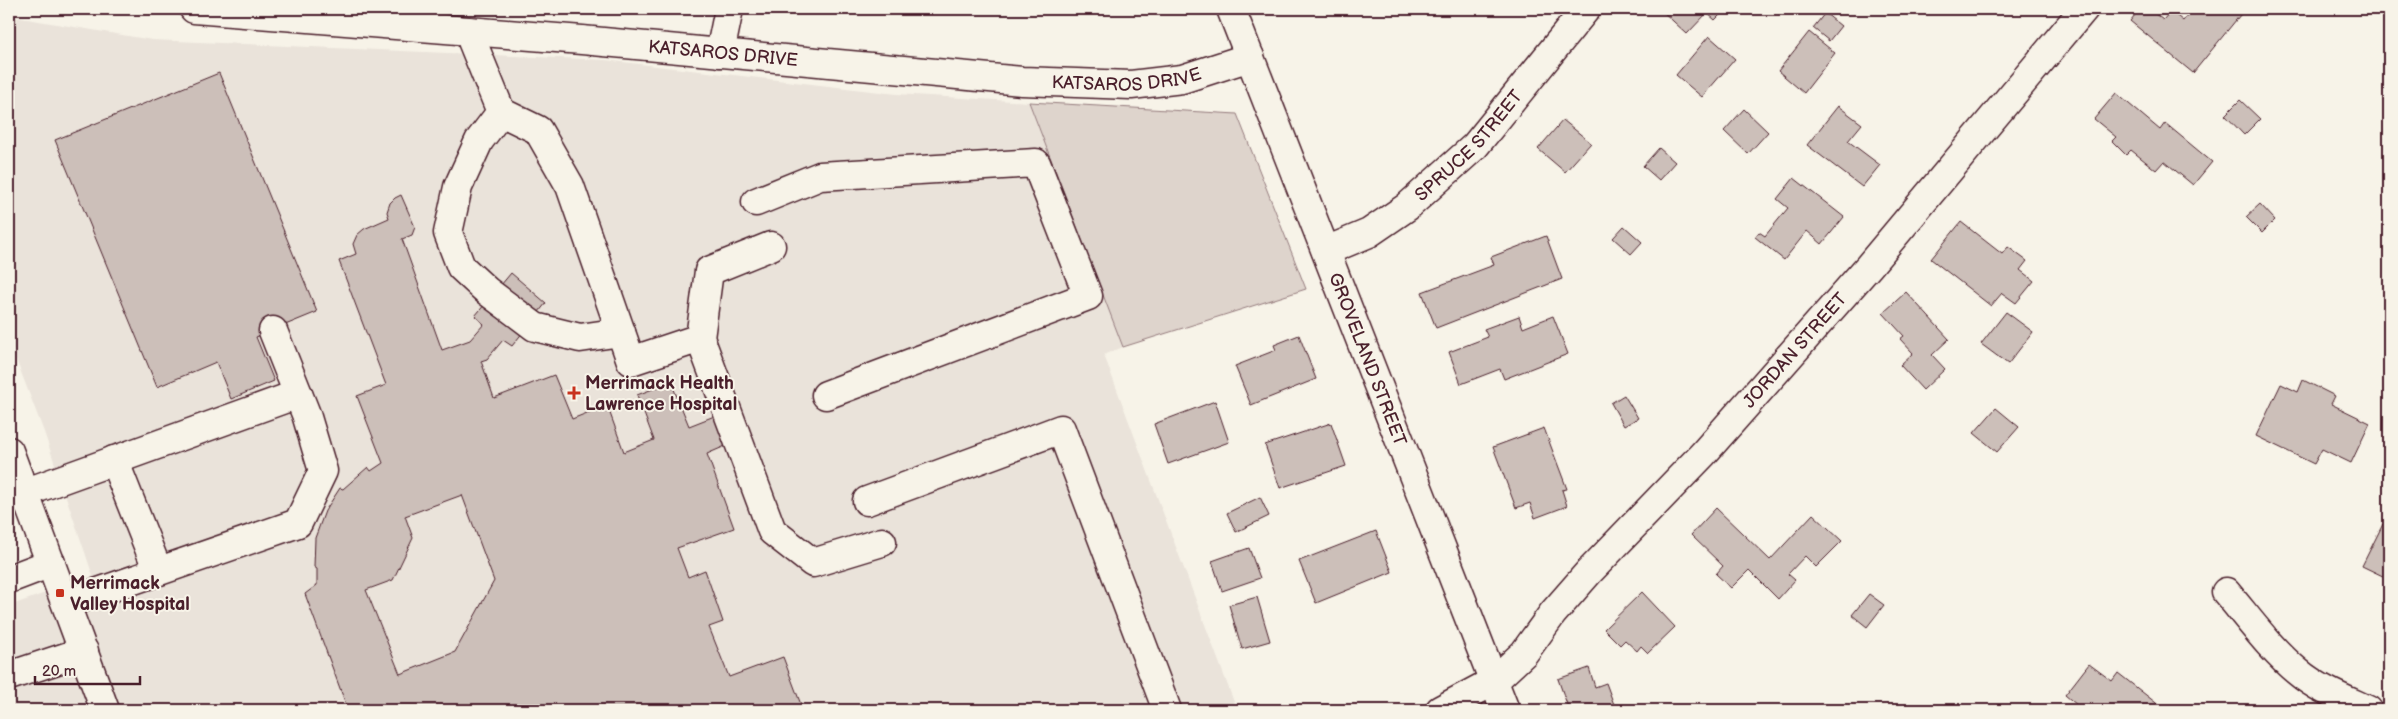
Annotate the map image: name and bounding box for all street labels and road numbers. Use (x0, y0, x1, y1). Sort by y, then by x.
street label: KATSAROS DRIVE (647, 36, 799, 71)
street label: KATSAROS DRIVE (1051, 63, 1204, 96)
street label: SPRUCE STREET (1411, 86, 1527, 205)
street label: GROVELAND STREET (1325, 270, 1411, 449)
street label: JORDAN STREET (1738, 288, 1851, 412)

